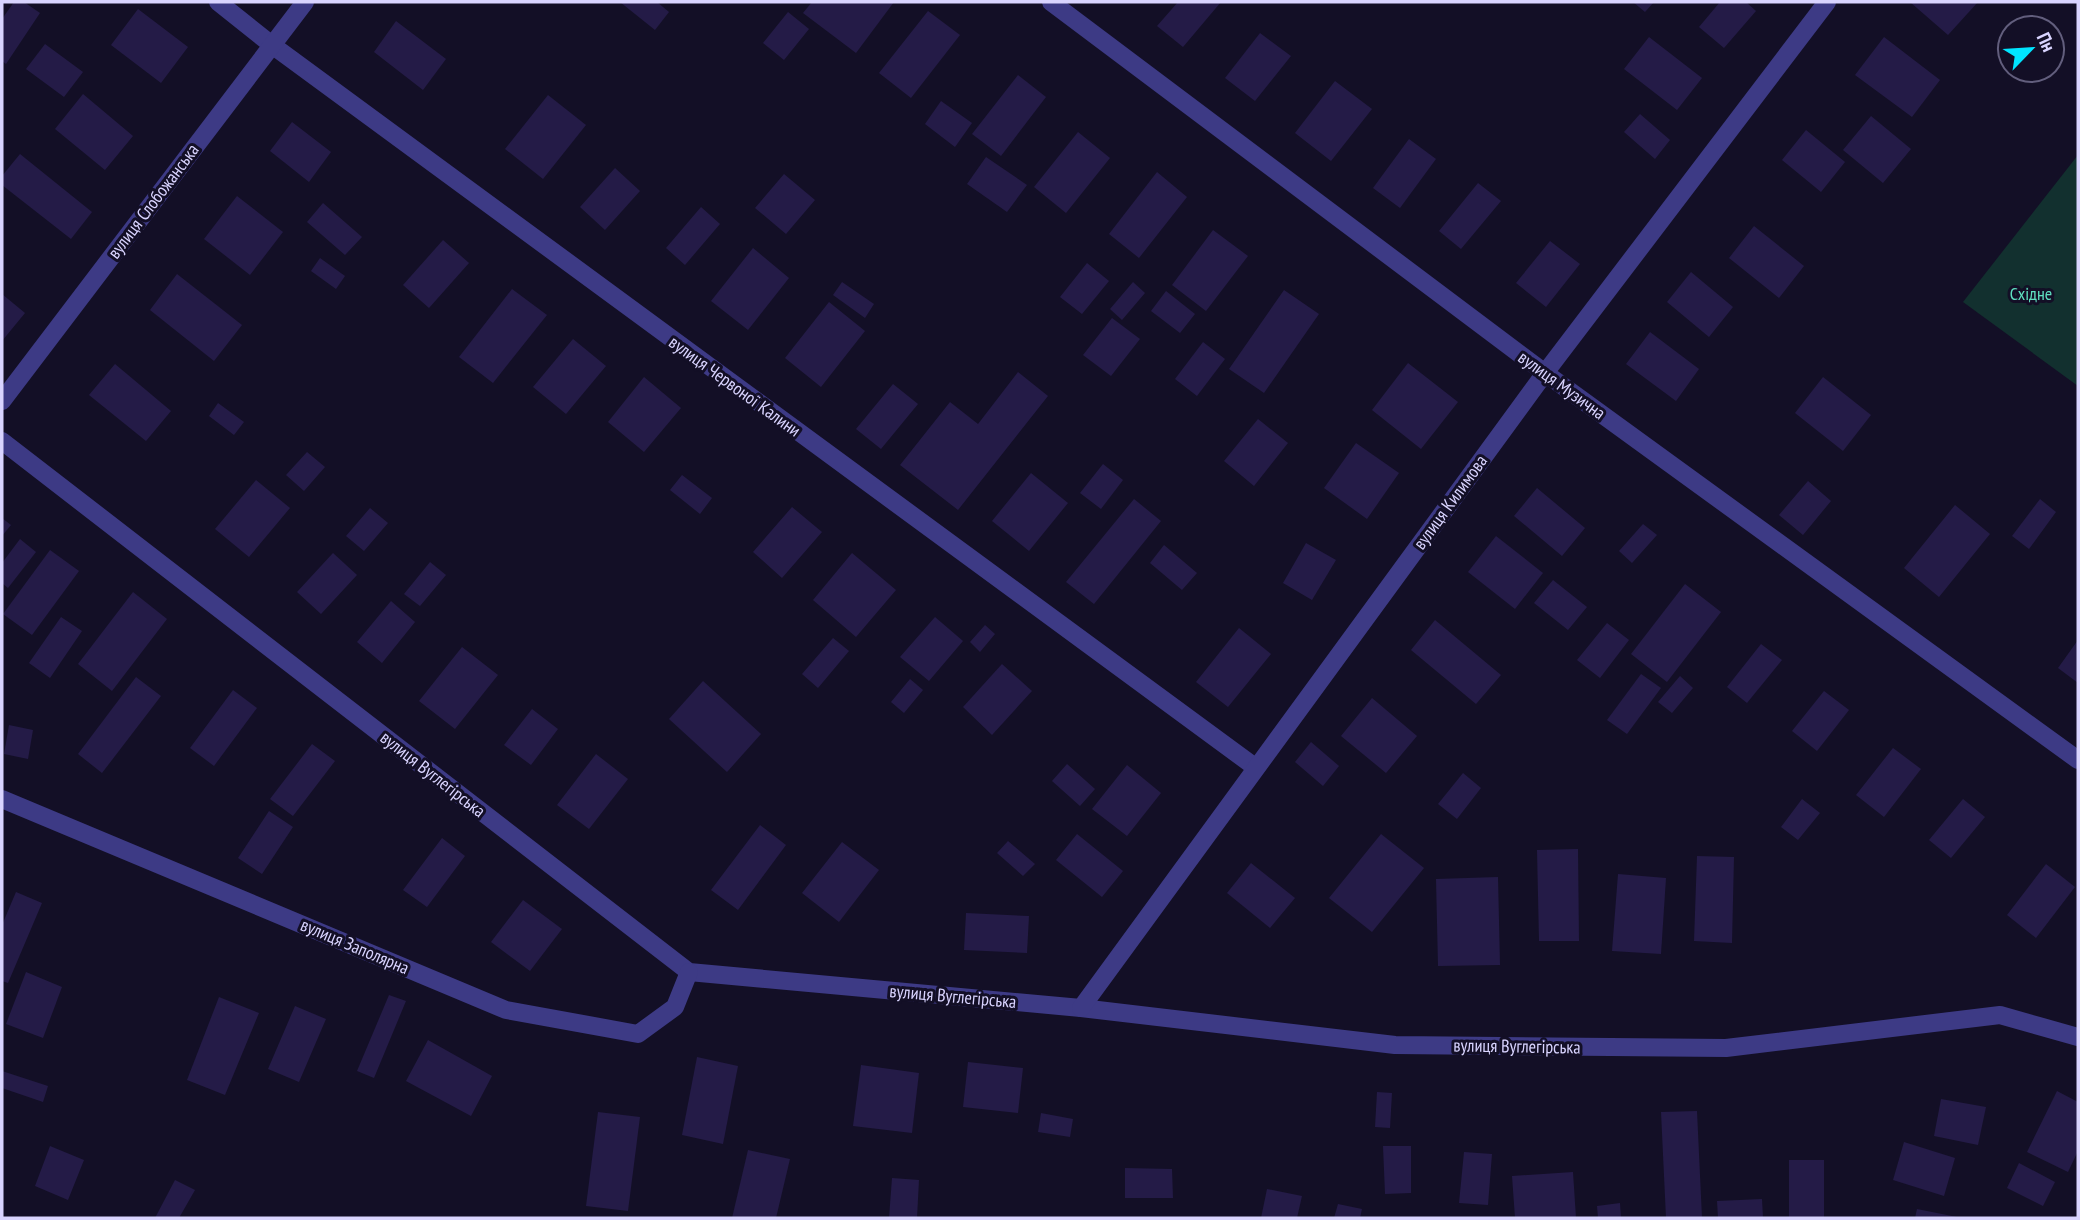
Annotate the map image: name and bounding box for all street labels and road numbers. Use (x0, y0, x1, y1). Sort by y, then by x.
street label: вулиця Слобожанська (102, 139, 204, 263)
street label: вулиця Червоної Калини (665, 330, 805, 442)
street label: вулиця Музична (1514, 346, 1610, 424)
street label: вулиця Килимова (1408, 450, 1492, 554)
street label: вулиця Вуглегірська (376, 726, 490, 822)
street label: вулиця Заполярна (297, 913, 413, 979)
street label: вулиця Вуглегірська (889, 979, 1017, 1013)
street label: вулиця Вуглегірська (1453, 1033, 1581, 1059)

